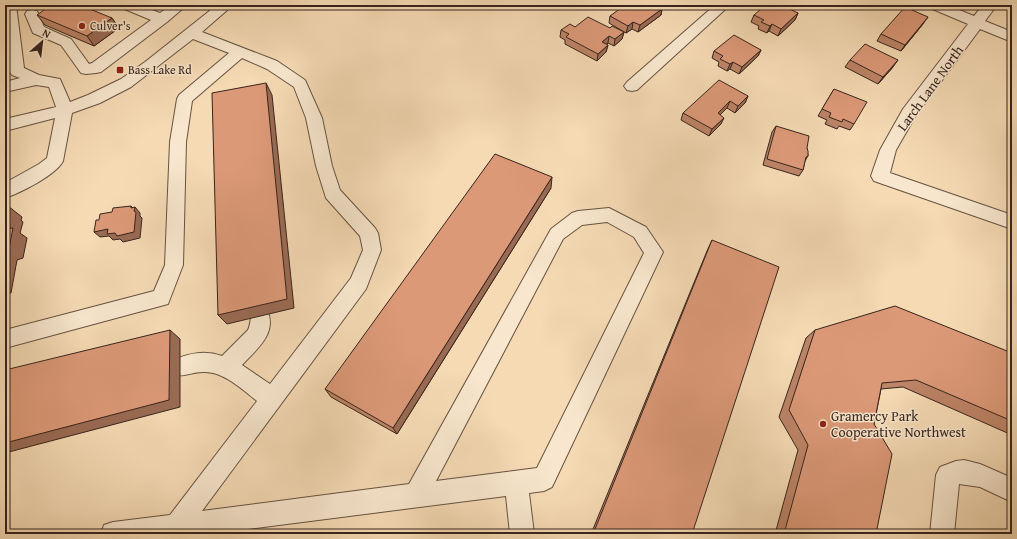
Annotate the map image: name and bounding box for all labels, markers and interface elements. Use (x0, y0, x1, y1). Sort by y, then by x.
place label: Culver's (90, 17, 131, 34)
marker: Culver's (77, 21, 87, 31)
north arrow (22, 22, 62, 62)
text: N (40, 24, 54, 42)
street label: Larch Lane North (892, 41, 968, 135)
place label: Bass Lake Rd (128, 61, 192, 78)
marker: Bass Lake Rd (115, 65, 125, 75)
place label: Gramercy Park Cooperative Northwest (831, 406, 966, 442)
marker: Gramercy Park Cooperative Northwest (818, 419, 828, 429)

